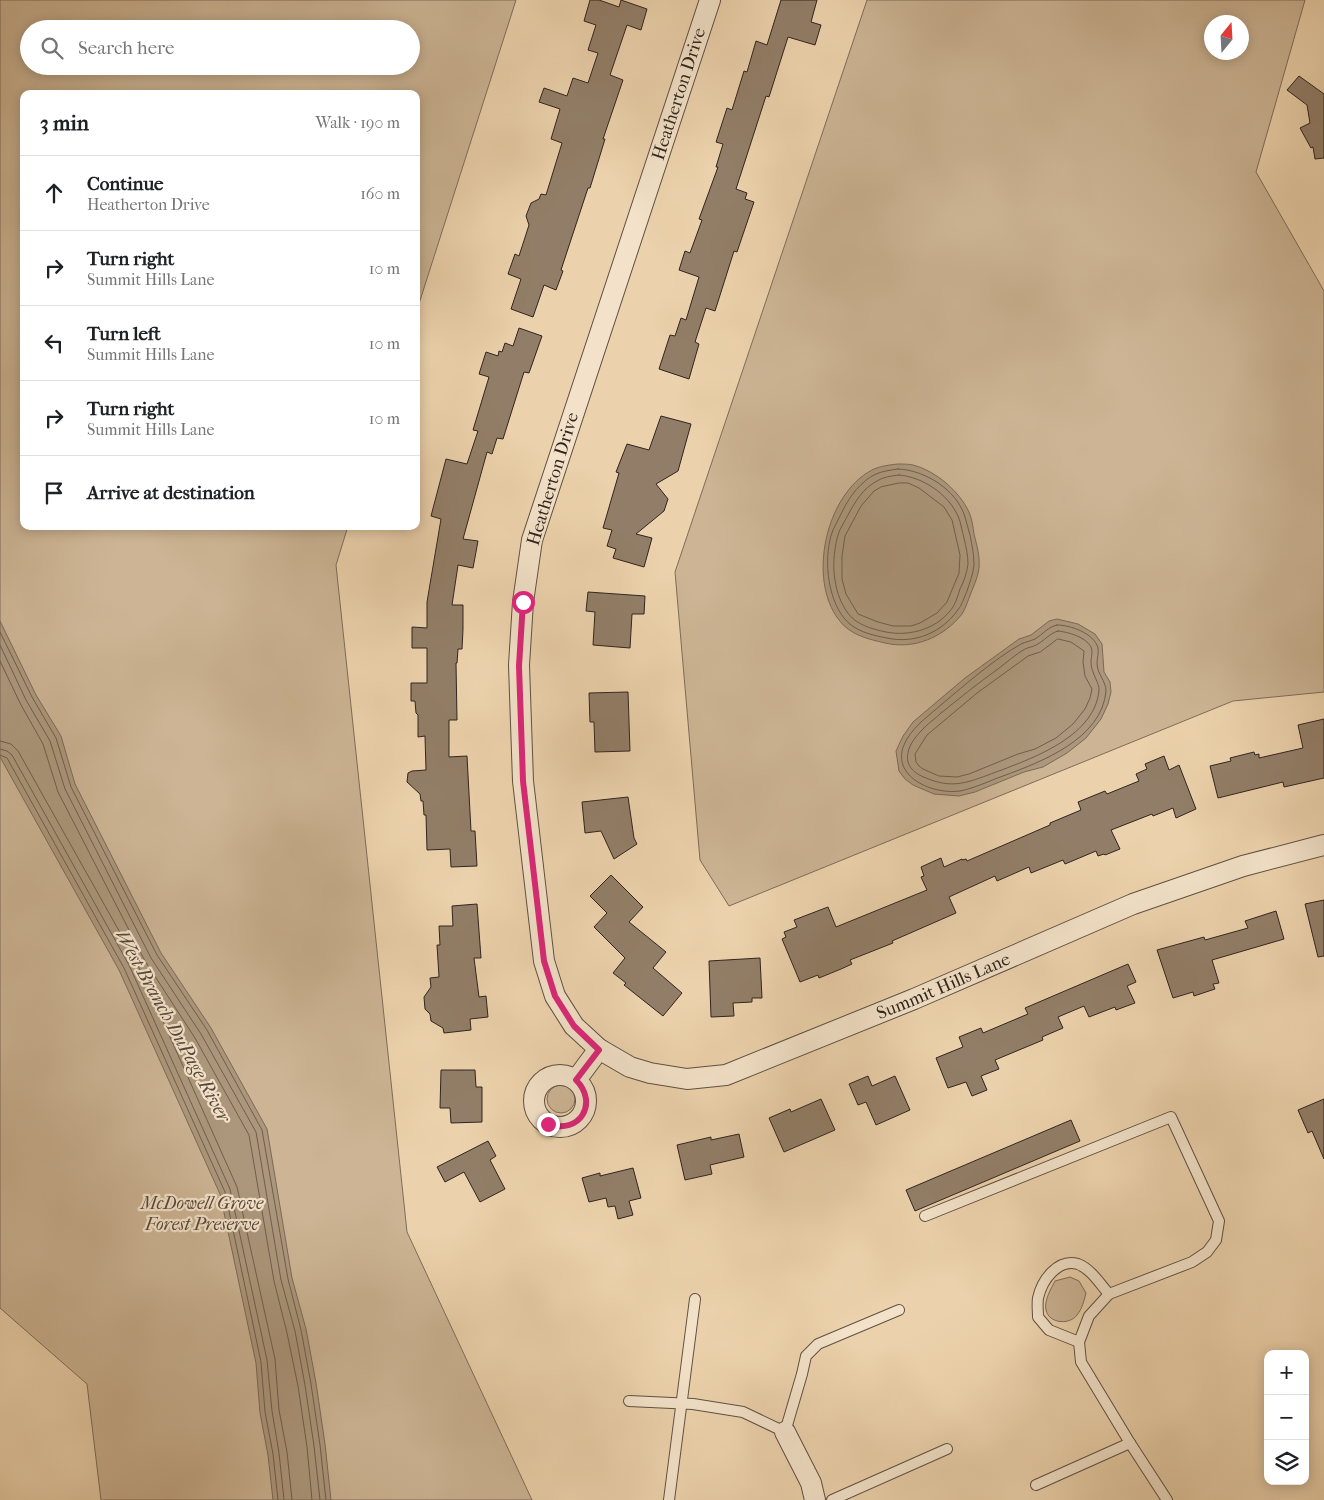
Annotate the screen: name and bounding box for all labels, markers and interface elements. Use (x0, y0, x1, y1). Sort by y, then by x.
north arrow (1204, 15, 1249, 60)
search box (20, 20, 420, 75)
street label: Heatherton Drive (648, 25, 710, 163)
icon: search (38, 34, 66, 62)
text: Search here (78, 37, 174, 59)
text: 3 min (40, 111, 89, 135)
text: Walk · 190 m (316, 113, 400, 132)
text: Continue (87, 173, 163, 195)
icon: ahead (40, 179, 68, 207)
text: 160 m (360, 184, 400, 203)
text: Heatherton Drive (87, 195, 210, 214)
text: Turn right (87, 248, 174, 270)
icon: right (40, 254, 68, 282)
text: 10 m (369, 259, 400, 278)
text: Summit Hills Lane (87, 270, 214, 289)
text: Turn left (87, 323, 161, 345)
icon: left (40, 329, 68, 357)
text: 10 m (369, 334, 400, 353)
text: Summit Hills Lane (87, 345, 214, 364)
text: Turn right (87, 398, 174, 420)
icon: right (40, 404, 68, 432)
text: 10 m (369, 409, 400, 428)
street label: Heatherton Drive (523, 410, 583, 548)
text: Summit Hills Lane (87, 420, 214, 439)
icon: arrive (40, 479, 68, 507)
text: Arrive at destination (87, 482, 255, 504)
route start (512, 591, 535, 614)
water label: West Branch DuPage River (111, 926, 236, 1127)
street label: Summit Hills Lane (873, 948, 1013, 1024)
route end (537, 1113, 560, 1136)
park label: McDowell Grove Forest Preserve (139, 1193, 264, 1235)
map controls (1264, 1350, 1309, 1485)
button: + (1264, 1350, 1309, 1395)
button: − (1264, 1395, 1309, 1440)
button: layers (1264, 1440, 1309, 1485)

